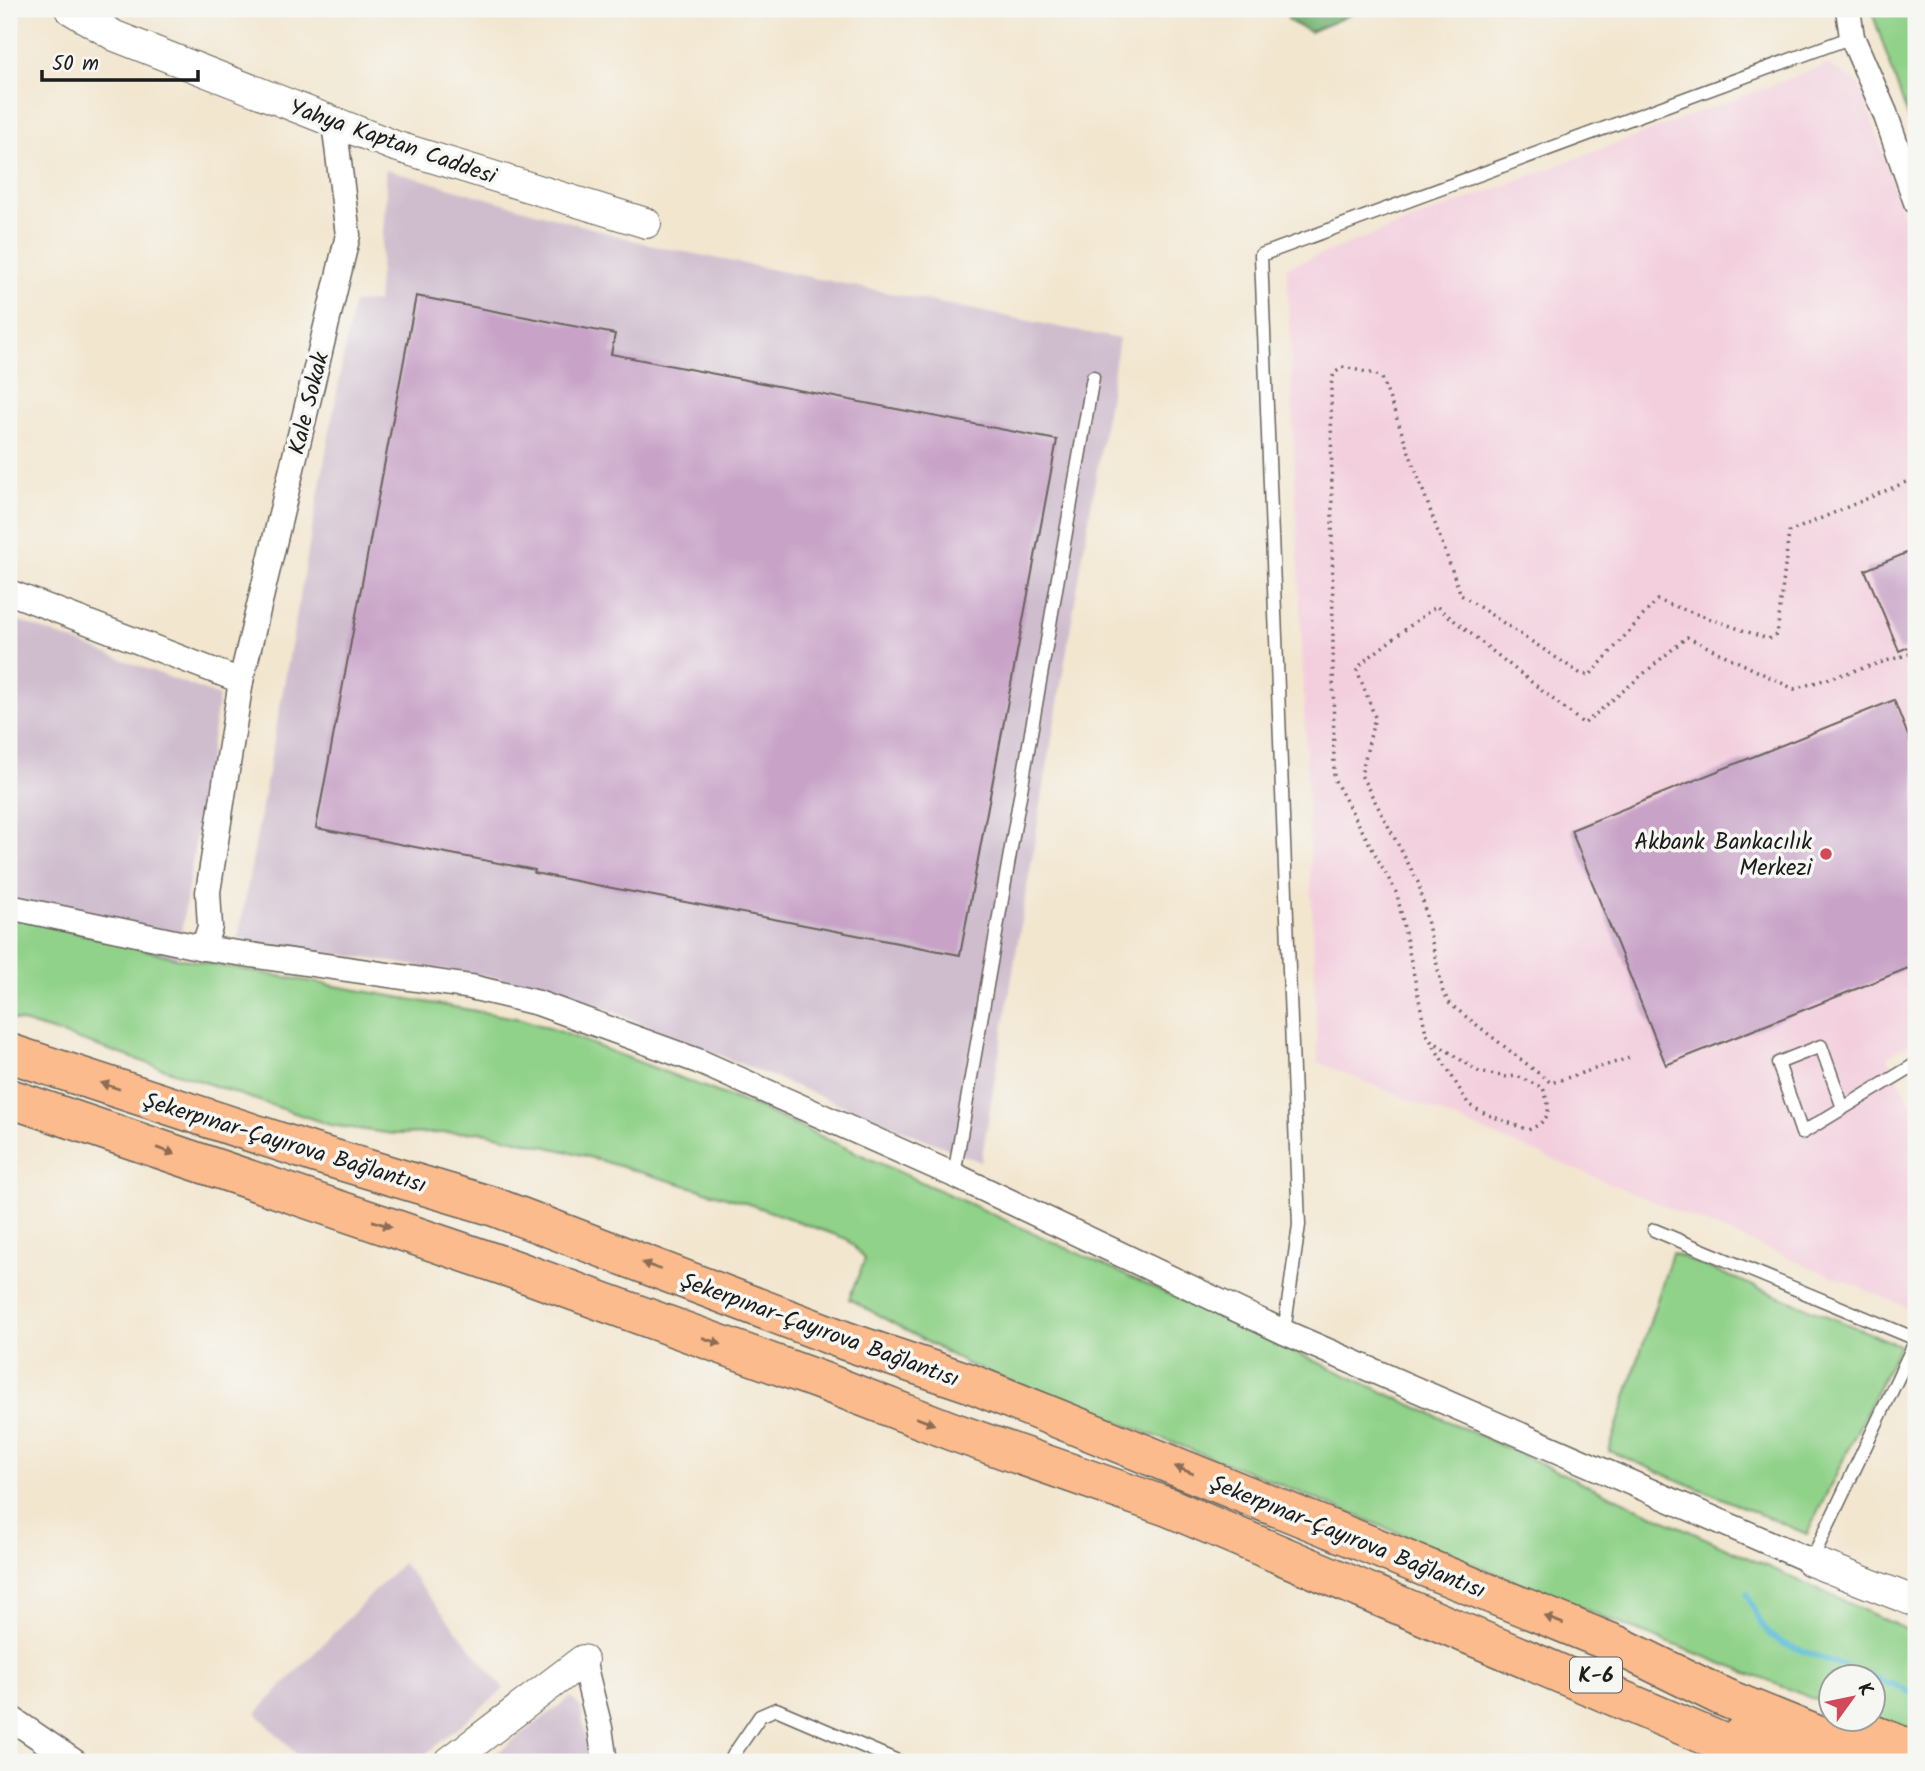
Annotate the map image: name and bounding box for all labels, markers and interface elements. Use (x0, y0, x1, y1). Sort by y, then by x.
scale bar (42, 38, 198, 82)
text: 50 m (52, 48, 99, 81)
street label: Yahya Kaptan Caddesi (284, 91, 502, 196)
street label: Kale Sokak (280, 348, 340, 459)
place label: Akbank Bankacılık Merkezi (1634, 825, 1814, 887)
marker: Akbank Bankacılık Merkezi (1818, 846, 1834, 862)
one-way arrow (100, 1080, 121, 1091)
street label: Şekerpınar-Çayırova Bağlantısı (138, 1084, 430, 1204)
one-way arrow (156, 1147, 177, 1157)
one-way arrow (371, 1219, 392, 1230)
one-way arrow (641, 1261, 662, 1272)
street label: Şekerpınar-Çayırova Bağlantısı (675, 1264, 964, 1398)
one-way arrow (701, 1336, 722, 1347)
one-way arrow (914, 1416, 935, 1427)
one-way arrow (1173, 1464, 1194, 1475)
street label: Şekerpınar-Çayırova Bağlantısı (1204, 1466, 1491, 1610)
one-way arrow (1543, 1614, 1564, 1625)
road number: K-6 (1570, 1658, 1622, 1692)
north arrow (1816, 1662, 1886, 1732)
text: K (1849, 1677, 1880, 1703)

